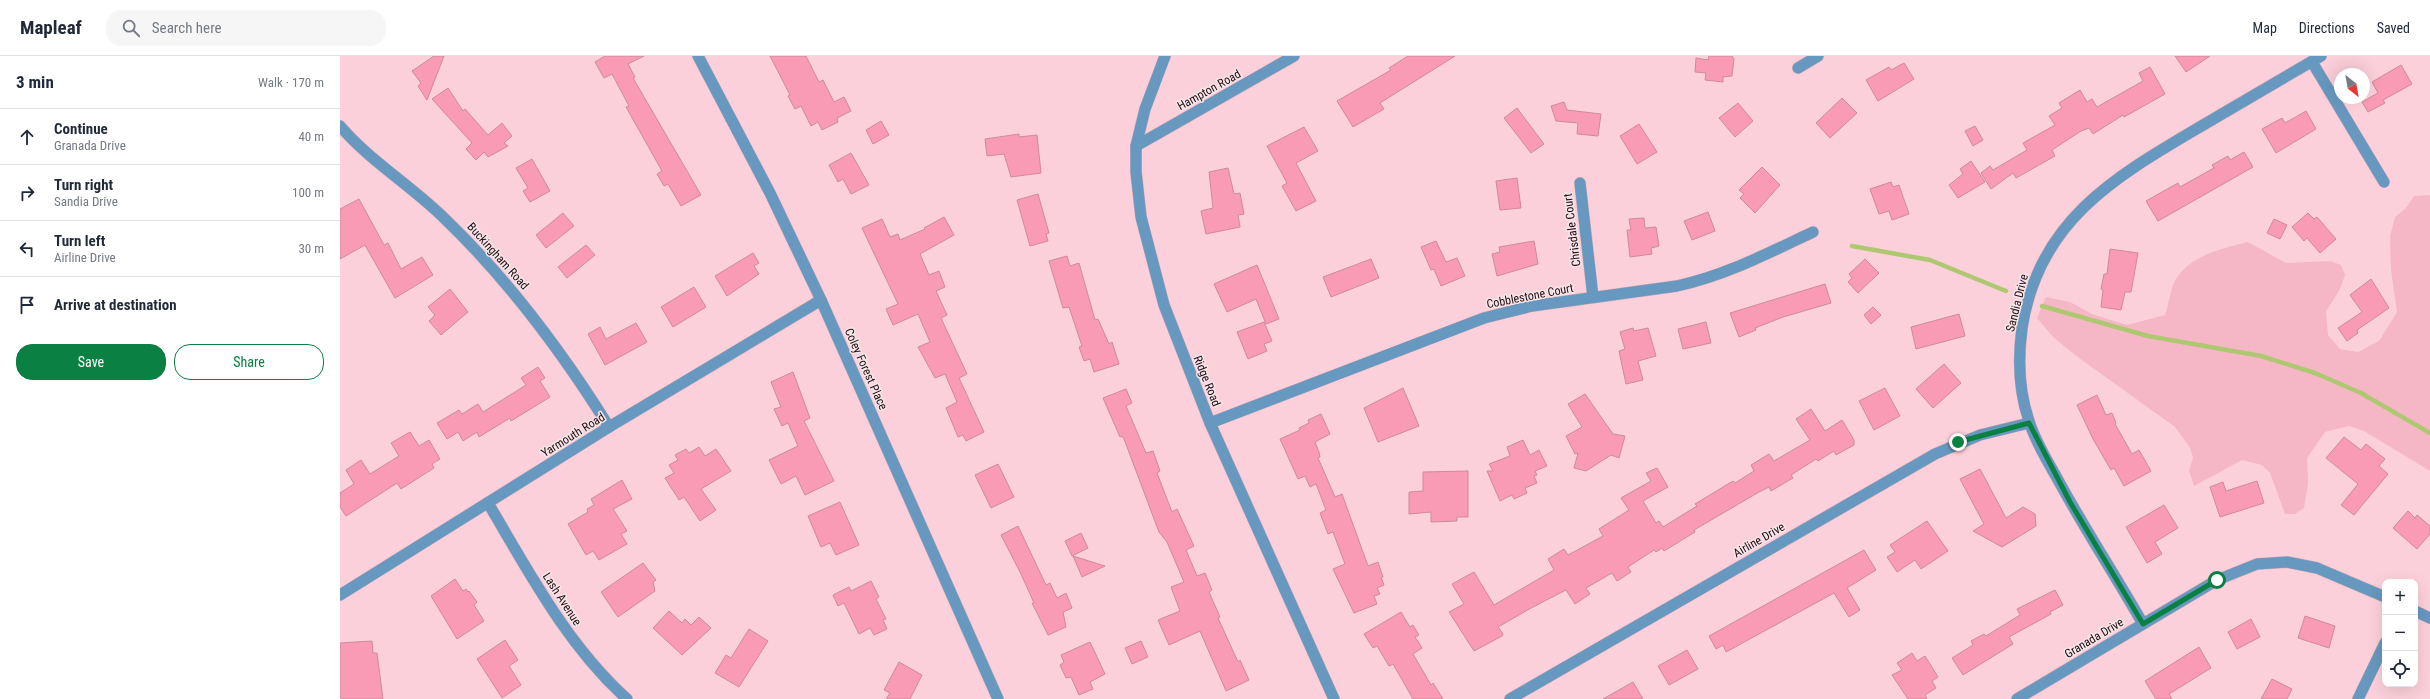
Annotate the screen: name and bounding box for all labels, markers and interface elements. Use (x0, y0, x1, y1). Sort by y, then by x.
search box (106, 10, 386, 46)
text: Mapleaf (20, 16, 82, 39)
icon: search (120, 17, 142, 39)
text: Search here (152, 19, 222, 37)
text: Map (2253, 20, 2277, 36)
text: Directions (2299, 20, 2355, 36)
text: Saved (2377, 20, 2410, 36)
street label: Hampton Road (1175, 67, 1243, 113)
north arrow (2334, 68, 2370, 104)
text: 3 min (16, 72, 54, 92)
text: Walk · 170 m (258, 75, 324, 90)
text: Continue (54, 120, 108, 138)
icon: ahead (16, 126, 38, 148)
text: 40 m (298, 129, 324, 144)
text: Granada Drive (54, 138, 126, 153)
text: Turn right (54, 176, 113, 194)
icon: right (16, 182, 38, 204)
text: 100 m (292, 185, 324, 200)
street label: Chrisdale Court (1561, 192, 1583, 267)
text: Sandia Drive (54, 194, 118, 209)
street label: Buckingham Road (464, 220, 532, 292)
text: Turn left (54, 232, 105, 250)
icon: left (16, 238, 38, 260)
text: 30 m (298, 241, 324, 256)
text: Airline Drive (54, 250, 116, 265)
street label: Sandia Drive (2003, 272, 2031, 333)
street label: Cobblestone Court (1485, 281, 1575, 311)
icon: arrive (16, 294, 38, 316)
text: Arrive at destination (54, 296, 177, 314)
street label: Coley Forest Place (842, 326, 890, 412)
button: Save (16, 344, 166, 380)
button: Share (174, 344, 324, 380)
street label: Ridge Road (1190, 354, 1224, 408)
street label: Yarmouth Road (539, 410, 607, 460)
route end (1949, 433, 1967, 451)
street label: Airline Drive (1731, 520, 1787, 560)
street label: Lash Avenue (540, 570, 584, 628)
route start (2208, 571, 2226, 589)
map controls (2382, 579, 2418, 687)
button: + (2382, 579, 2418, 615)
street label: Granada Drive (2062, 615, 2126, 661)
button: − (2382, 615, 2418, 651)
button: locate (2382, 651, 2418, 687)

